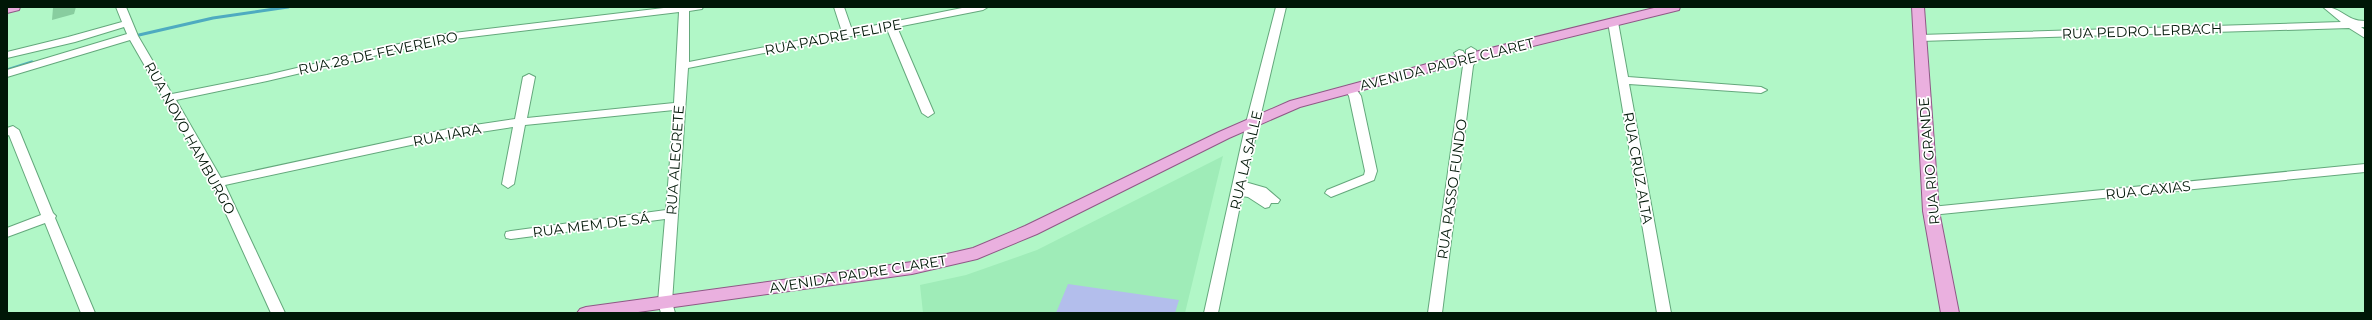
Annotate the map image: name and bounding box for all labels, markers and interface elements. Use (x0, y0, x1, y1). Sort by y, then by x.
street label: RUA PADRE FELIPE (763, 15, 903, 59)
street label: RUA PEDRO LERBACH (2061, 19, 2223, 43)
street label: RUA 28 DE FEVEREIRO (297, 27, 460, 79)
street label: AVENIDA PADRE CLARET (1358, 34, 1536, 94)
street label: RUA NOVO HAMBURGO (141, 59, 240, 218)
street label: RUA RIO GRANDE (1914, 97, 1944, 225)
street label: RUA ALEGRETE (662, 104, 688, 216)
street label: RUA LA SALLE (1226, 109, 1266, 211)
street label: RUA CRUZ ALTA (1619, 111, 1657, 226)
street label: RUA PASSO FUNDO (1433, 117, 1471, 260)
street label: RUA IARA (411, 119, 484, 150)
street label: RUA CAXIAS (2104, 177, 2192, 203)
street label: RUA MEM DE SÁ (531, 209, 651, 241)
street label: AVENIDA PADRE CLARET (768, 251, 948, 297)

